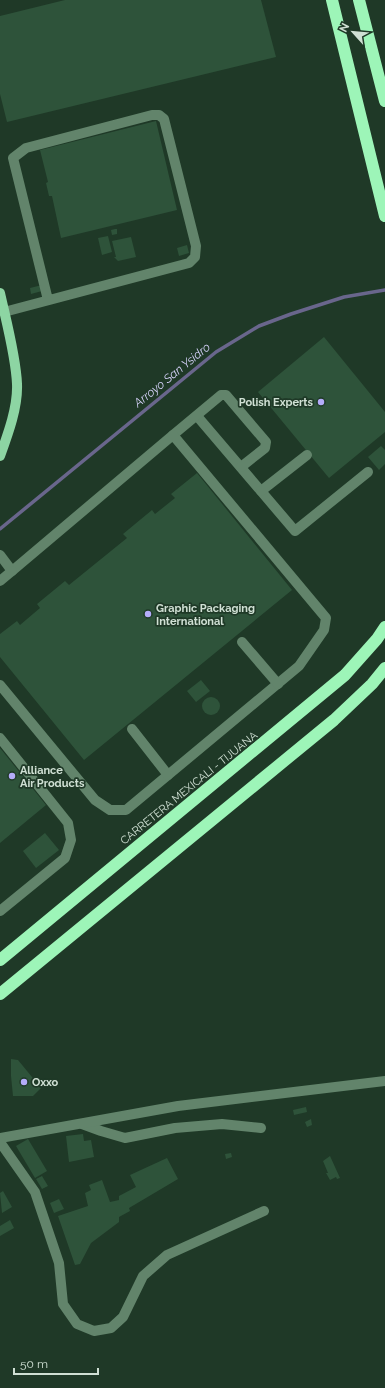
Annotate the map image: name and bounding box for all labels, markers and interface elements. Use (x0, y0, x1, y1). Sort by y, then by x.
north arrow (333, 12, 373, 52)
text: N (337, 21, 352, 34)
water label: Arroyo San Ysidro (130, 340, 213, 411)
place label: Polish Experts (239, 396, 314, 409)
marker: Polish Experts (316, 397, 326, 407)
place label: Graphic Packaging International (156, 602, 255, 628)
marker: Graphic Packaging International (143, 609, 153, 619)
street label: CARRETERA MEXICALI - TIJUANA (118, 728, 261, 847)
place label: Alliance Air Products (20, 764, 85, 790)
marker: Alliance Air Products (7, 771, 17, 781)
place label: Oxxo (32, 1076, 59, 1089)
marker: Oxxo (19, 1077, 29, 1087)
scale bar (14, 1350, 98, 1376)
text: 50 m (20, 1357, 48, 1371)

